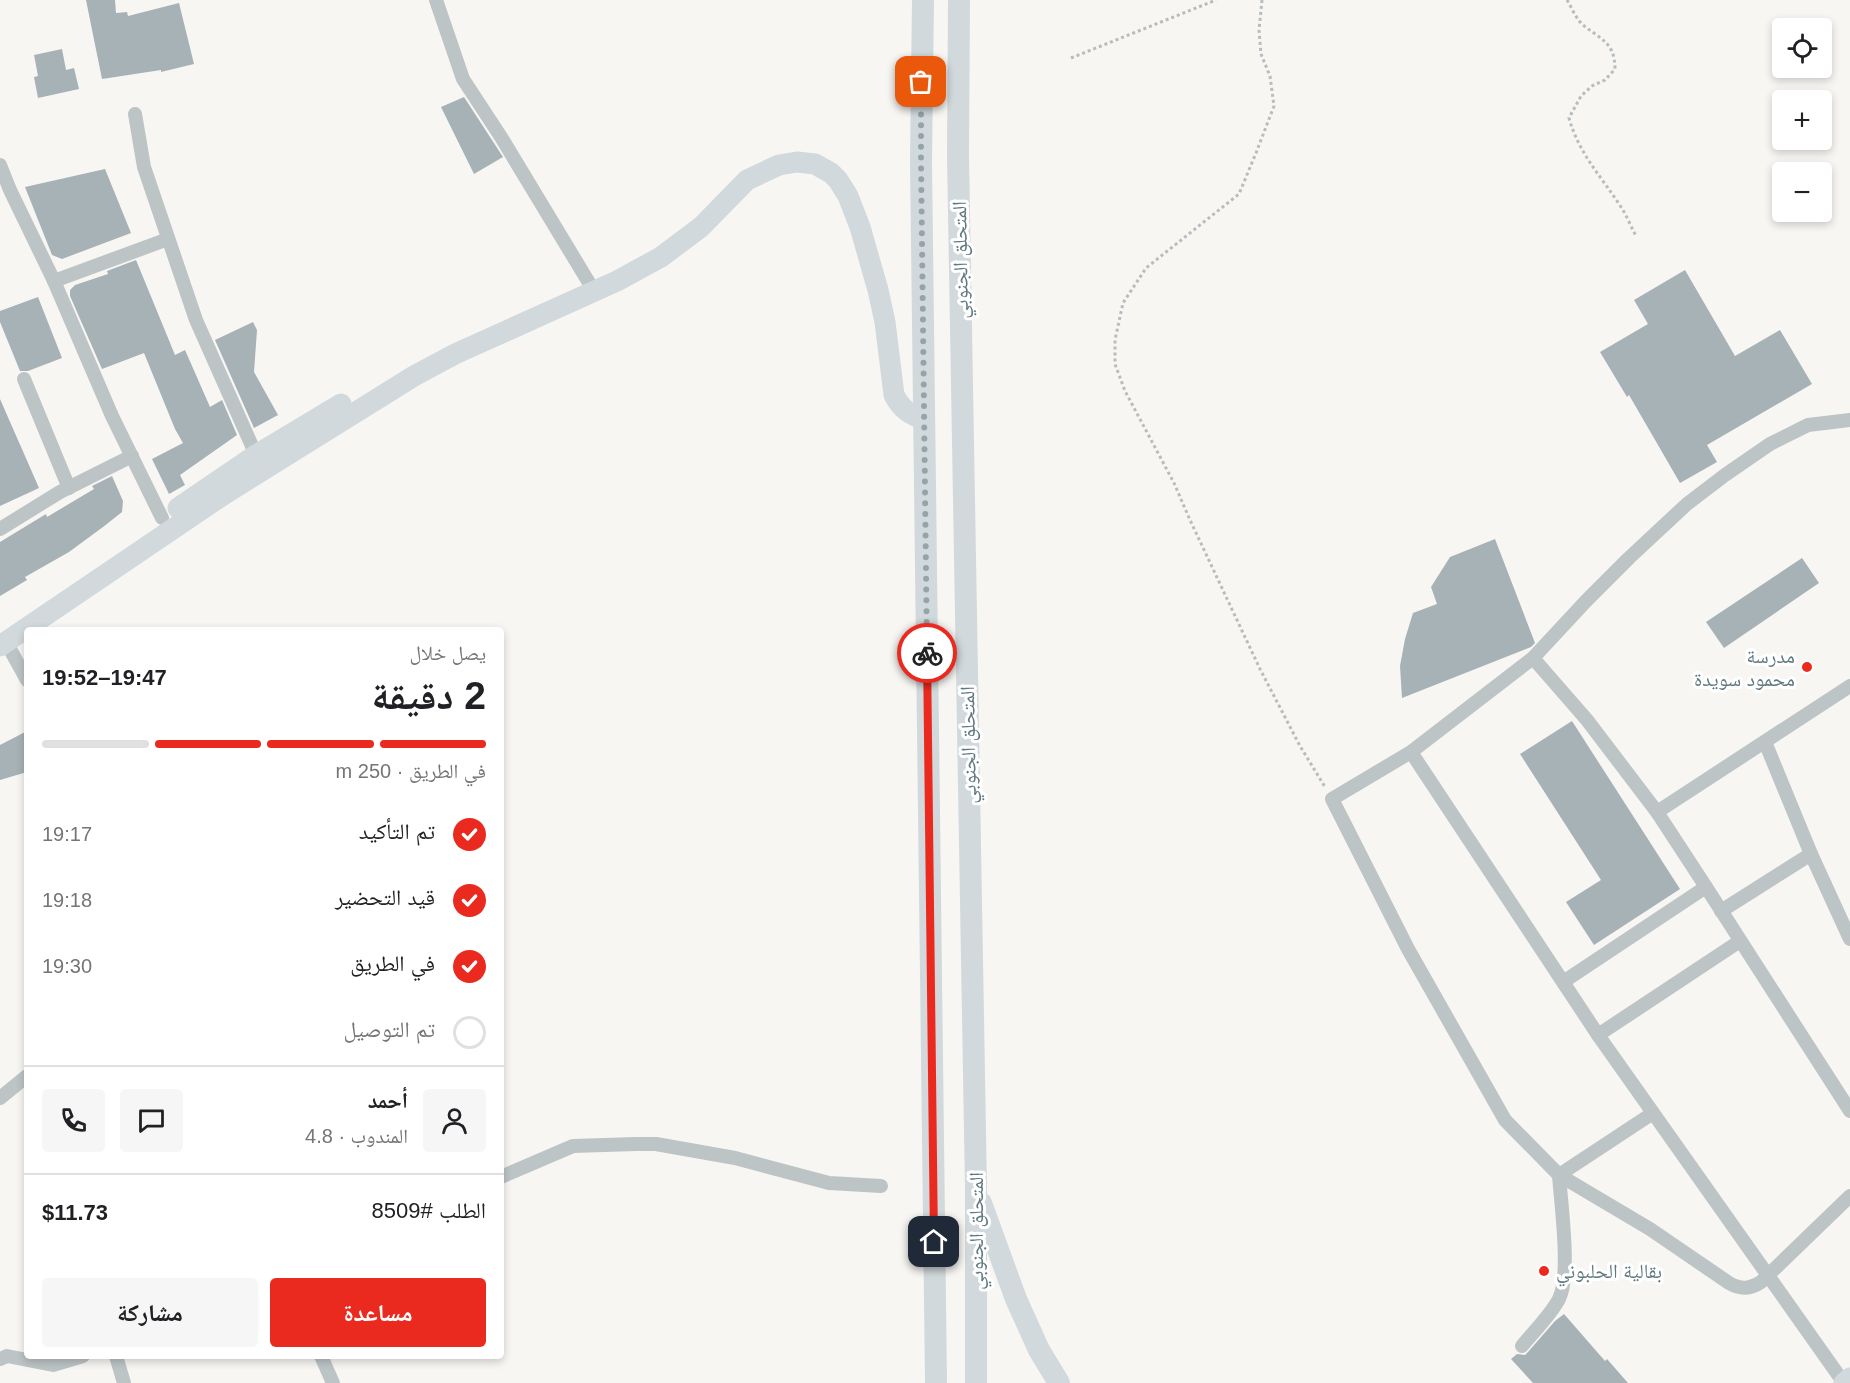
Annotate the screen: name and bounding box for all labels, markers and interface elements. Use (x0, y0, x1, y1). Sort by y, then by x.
map controls (1772, 18, 1832, 222)
button: locate (1772, 18, 1832, 78)
pin (895, 56, 946, 107)
icon: bag (904, 65, 937, 98)
button: + (1772, 90, 1832, 150)
button: − (1772, 162, 1832, 222)
street label: المتحلق الجنوبي (948, 201, 977, 319)
courier (897, 623, 957, 683)
icon: bike (911, 637, 944, 670)
text: يصل خلال (409, 642, 486, 664)
place label: مدرسة محمود سويدة (1694, 645, 1795, 690)
marker: مدرسة محمود سويدة (1800, 660, 1814, 674)
text: 19:47–19:52 (42, 665, 167, 690)
text: 2 دقيقة (372, 674, 486, 717)
street label: المتحلق الجنوبي (956, 686, 985, 804)
text: في الطريق · 250 m (336, 760, 486, 782)
icon: check (453, 818, 486, 851)
text: تم التأكيد (359, 819, 435, 844)
text: 19:17 (42, 823, 92, 845)
icon: check (453, 884, 486, 917)
text: قيد التحضير (335, 885, 435, 910)
text: 19:18 (42, 889, 92, 911)
icon: check (453, 950, 486, 983)
text: في الطريق (350, 951, 435, 976)
text: 19:30 (42, 955, 92, 977)
text: تم التوصيل (343, 1017, 435, 1042)
text: أحمد (368, 1088, 408, 1113)
button: phone (42, 1089, 105, 1152)
button: chat (120, 1089, 183, 1152)
button: person (423, 1089, 486, 1152)
text: المندوب · 4.8 (305, 1125, 408, 1147)
street label: المتحلق الجنوبي (965, 1172, 992, 1290)
text: الطلب #8509 (372, 1198, 486, 1223)
text: $11.73 (42, 1200, 108, 1225)
pin (908, 1216, 959, 1267)
icon: home (917, 1225, 950, 1258)
place label: بقالية الحلبوني (1556, 1260, 1662, 1287)
marker: بقالية الحلبوني (1537, 1264, 1551, 1278)
button: مشاركة (42, 1278, 258, 1347)
button: مساعدة (270, 1278, 486, 1347)

